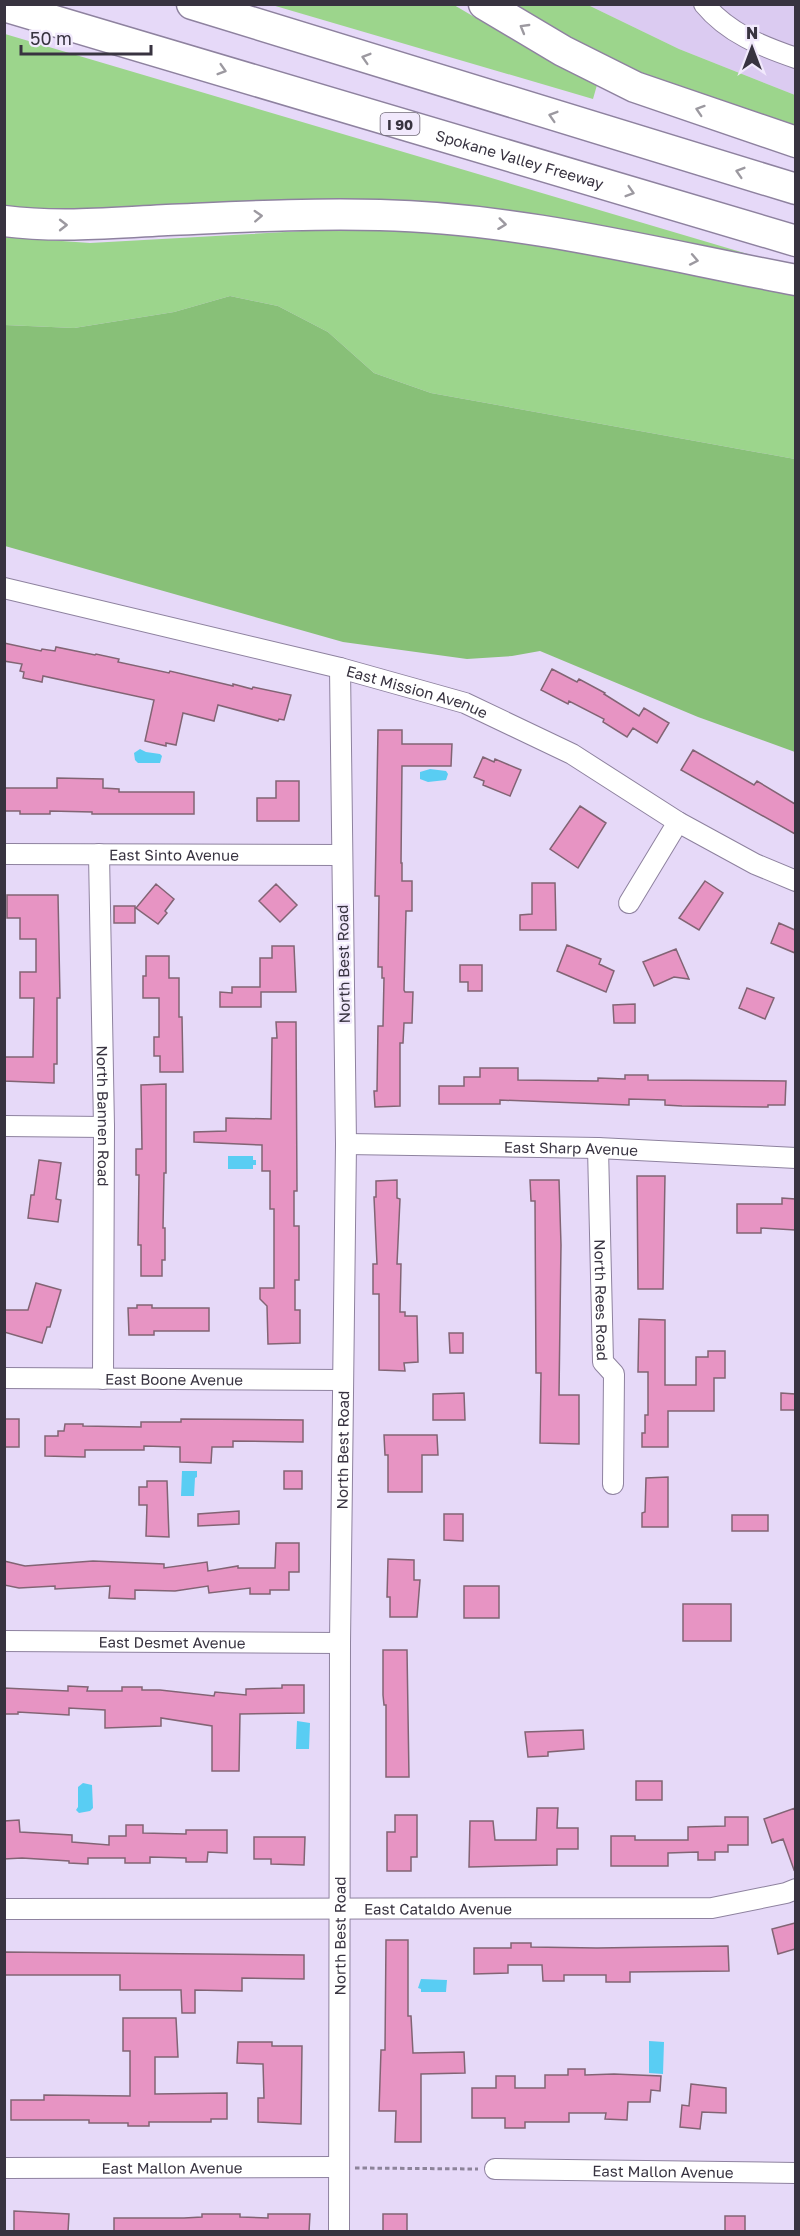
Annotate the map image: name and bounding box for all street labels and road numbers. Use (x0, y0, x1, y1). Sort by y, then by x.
road number: I 90 (380, 113, 420, 135)
street label: Spokane Valley Freeway (434, 126, 607, 193)
street label: East Mission Avenue (344, 661, 491, 722)
street label: East Sinto Avenue (109, 845, 239, 864)
street label: North Best Road (333, 904, 353, 1024)
street label: North Bannen Road (94, 1045, 113, 1187)
street label: East Sharp Avenue (504, 1138, 639, 1159)
street label: North Rees Road (591, 1239, 612, 1361)
street label: East Boone Avenue (105, 1370, 243, 1388)
street label: North Best Road (333, 1390, 352, 1510)
street label: East Desmet Avenue (98, 1633, 246, 1651)
street label: North Best Road (330, 1877, 349, 1995)
street label: East Cataldo Avenue (364, 1899, 512, 1917)
street label: East Mallon Avenue (101, 2158, 243, 2177)
street label: East Mallon Avenue (592, 2161, 734, 2181)

